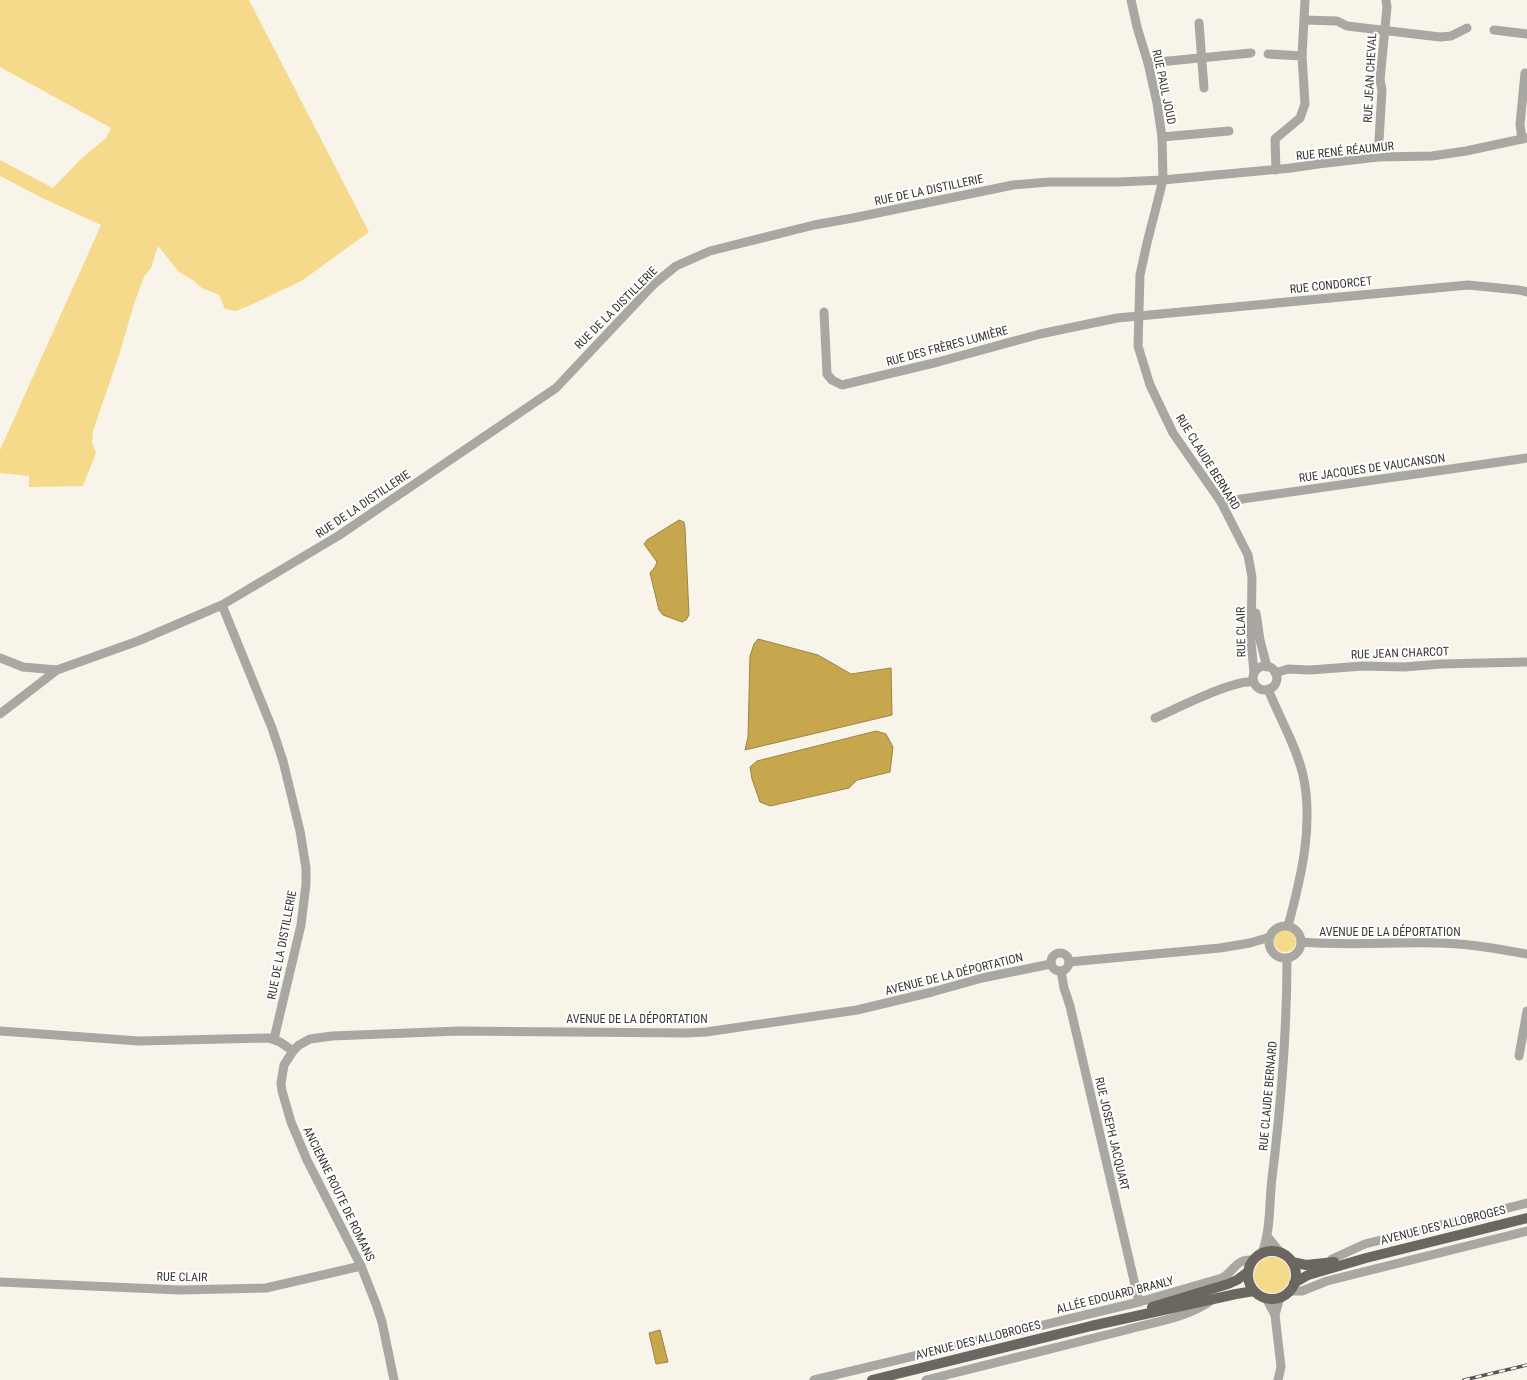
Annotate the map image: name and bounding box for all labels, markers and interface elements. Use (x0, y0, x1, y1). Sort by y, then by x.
street label: RUE JEAN CHEVAL (1361, 32, 1379, 123)
street label: RUE PAUL JOUD (1149, 48, 1179, 126)
street label: RUE RENÉ RÉAUMUR (1295, 138, 1395, 163)
street label: RUE DE LA DISTILLERIE (873, 172, 985, 208)
street label: RUE DE LA DISTILLERIE (572, 264, 660, 352)
street label: RUE CONDORCET (1289, 274, 1373, 296)
street label: RUE DES FRÈRES LUMIÈRE (884, 322, 1009, 369)
street label: RUE CLAUDE BERNARD (1173, 412, 1243, 513)
street label: RUE JACQUES DE VAUCANSON (1298, 451, 1446, 485)
street label: RUE DE LA DISTILLERIE (313, 467, 413, 541)
street label: RUE CLAIR (1234, 606, 1248, 657)
street label: RUE JEAN CHARCOT (1351, 644, 1449, 662)
street label: RUE DE LA DISTILLERIE (265, 889, 299, 1001)
street label: AVENUE DE LA DÉPORTATION (1319, 924, 1461, 939)
street label: AVENUE DE LA DÉPORTATION (883, 949, 1024, 998)
street label: AVENUE DE LA DÉPORTATION (566, 1011, 708, 1026)
street label: RUE CLAUDE BERNARD (1256, 1040, 1280, 1151)
street label: RUE JOSEPH JACQUART (1092, 1076, 1132, 1192)
street label: ANCIENNE ROUTE DE ROMANS (300, 1124, 378, 1264)
street label: AVENUE DES ALLOBROGES (1379, 1203, 1507, 1247)
street label: RUE CLAIR (157, 1270, 208, 1284)
street label: ALLÉE EDOUARD BRANLY (1055, 1273, 1176, 1316)
street label: AVENUE DES ALLOBROGES (914, 1318, 1042, 1362)

